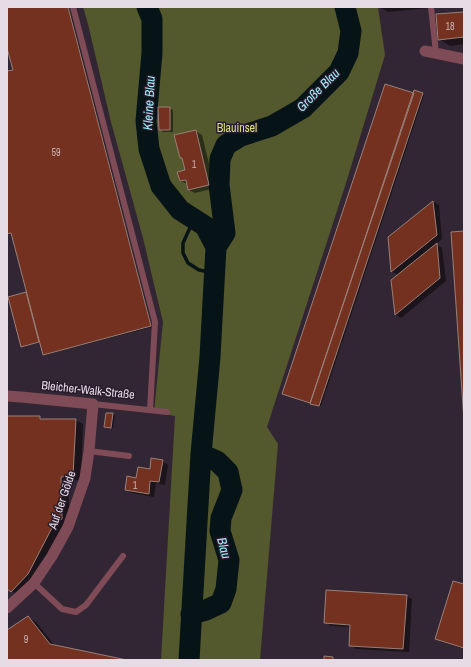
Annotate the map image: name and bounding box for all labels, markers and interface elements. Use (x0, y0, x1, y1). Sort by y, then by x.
house number: 18 (445, 20, 455, 33)
water label: Große Blau (293, 65, 343, 115)
water label: Kleine Blau (139, 75, 159, 131)
park label: Blauinsel (217, 120, 257, 136)
house number: 59 (51, 146, 61, 159)
house number: 1 (192, 158, 197, 171)
street label: Bleicher-Walk-Straße (41, 377, 135, 403)
street label: Auf der Gölde (44, 469, 79, 532)
house number: 1 (133, 479, 138, 492)
water label: Blau (213, 535, 235, 561)
house number: 9 (24, 633, 29, 646)

